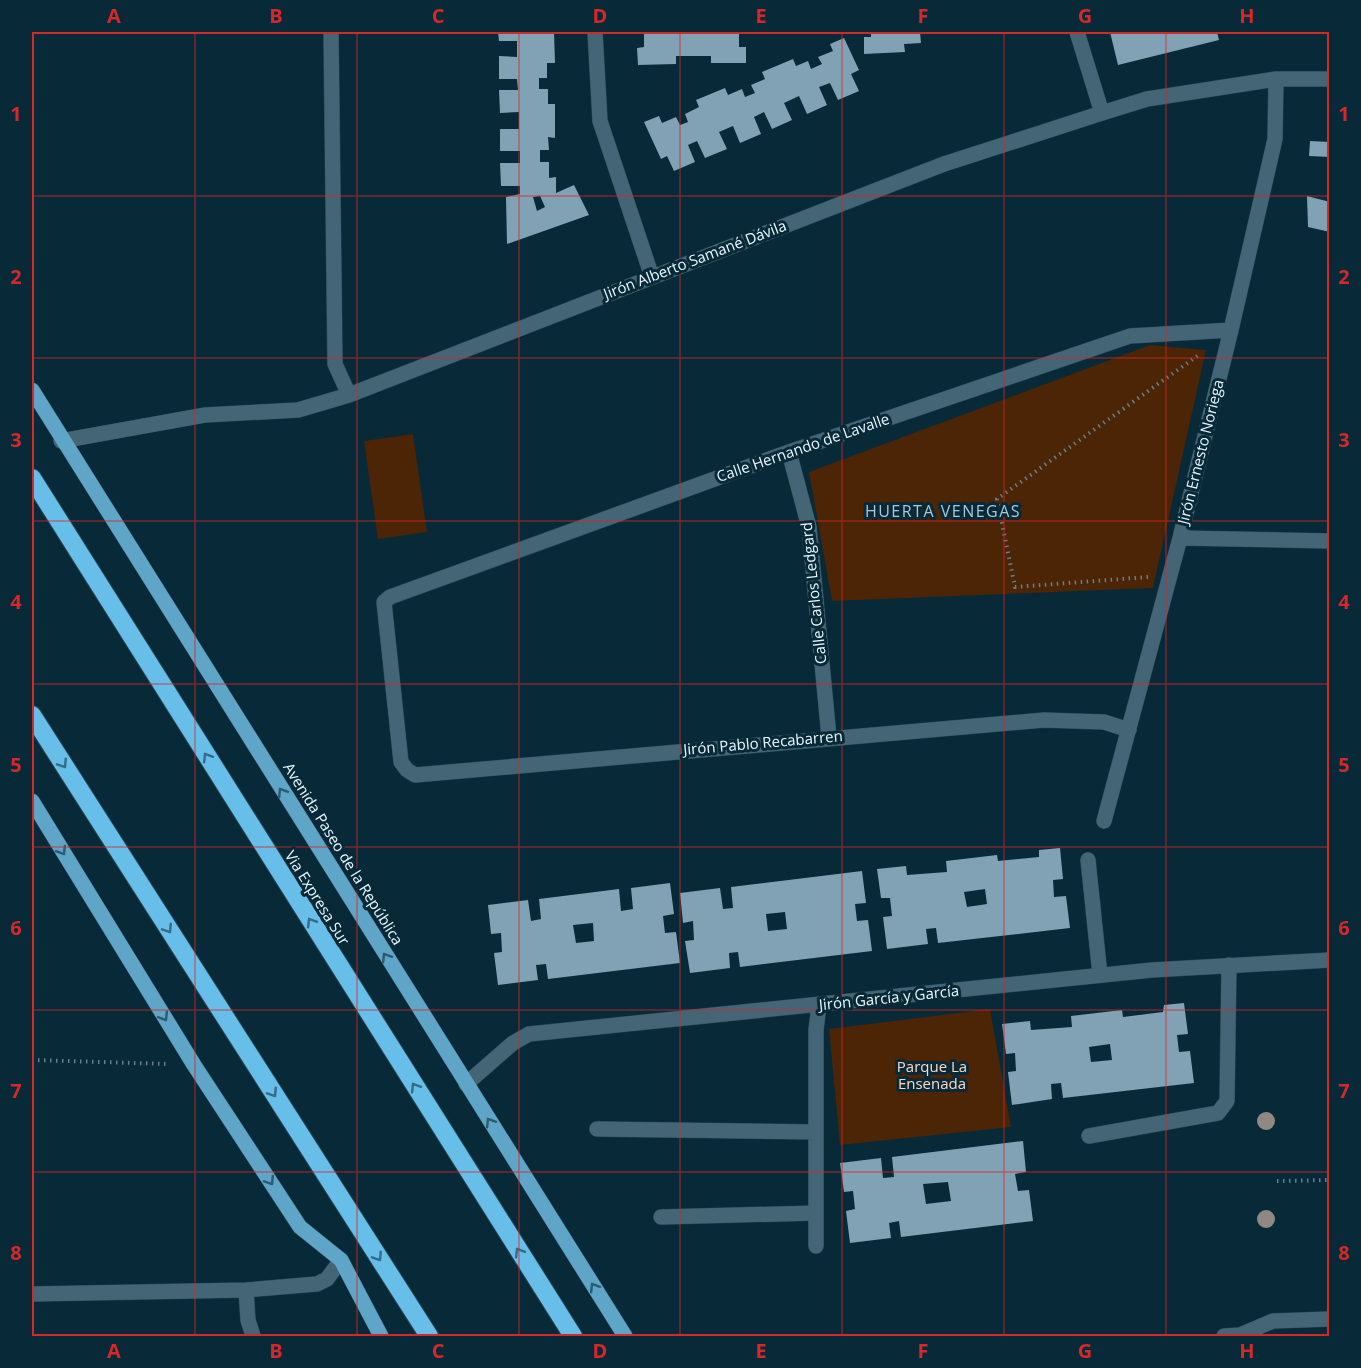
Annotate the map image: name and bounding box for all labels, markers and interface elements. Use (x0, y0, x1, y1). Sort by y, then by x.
text: A (107, 2, 121, 29)
text: B (269, 2, 283, 29)
text: C (432, 2, 445, 29)
text: D (593, 2, 607, 29)
text: E (755, 2, 767, 29)
text: F (918, 2, 928, 29)
text: G (1078, 2, 1092, 29)
text: H (1239, 2, 1255, 29)
text: 1 (10, 100, 22, 127)
text: 1 (1338, 100, 1350, 127)
street label: Jirón Alberto Samané Dávila (599, 215, 789, 304)
text: 2 (10, 263, 22, 290)
text: 2 (1338, 263, 1350, 290)
street label: Jirón Ernesto Noriega (1172, 377, 1228, 528)
street label: Calle Hernando de Lavalle (714, 408, 892, 486)
text: 3 (10, 426, 22, 453)
text: 3 (1338, 426, 1350, 453)
district label: HUERTA VENEGAS (865, 500, 1021, 522)
street label: Calle Carlos Ledgard (796, 521, 830, 665)
text: 4 (10, 588, 22, 615)
text: 4 (1338, 588, 1350, 615)
street label: Jirón Pablo Recabarren (680, 725, 843, 759)
text: 5 (10, 751, 22, 778)
text: 5 (1338, 751, 1350, 778)
one-way arrow (203, 753, 215, 763)
one-way arrow (56, 757, 67, 768)
street label: Avenida Paseo de la República (279, 758, 408, 948)
one-way arrow (278, 788, 289, 799)
one-way arrow (55, 845, 67, 855)
street label: Via Expresa Sur (281, 846, 355, 948)
text: 6 (10, 914, 22, 941)
text: 6 (1338, 914, 1350, 941)
one-way arrow (307, 918, 318, 929)
one-way arrow (161, 922, 172, 933)
one-way arrow (382, 953, 393, 964)
street label: Jirón García y García (816, 980, 960, 1015)
one-way arrow (157, 1011, 169, 1021)
park label: Parque La Ensenada (897, 1056, 967, 1093)
text: 7 (10, 1077, 22, 1104)
text: 7 (1338, 1077, 1350, 1104)
one-way arrow (411, 1083, 422, 1094)
one-way arrow (266, 1086, 277, 1097)
one-way arrow (486, 1118, 497, 1129)
one-way arrow (263, 1174, 274, 1185)
text: 8 (10, 1239, 22, 1266)
text: 8 (1338, 1239, 1350, 1266)
one-way arrow (516, 1247, 527, 1258)
one-way arrow (371, 1250, 382, 1261)
one-way arrow (590, 1283, 601, 1294)
text: A (107, 1337, 121, 1364)
text: B (269, 1337, 283, 1364)
text: C (432, 1337, 445, 1364)
text: D (593, 1337, 607, 1364)
text: E (755, 1337, 767, 1364)
text: F (918, 1337, 928, 1364)
text: G (1078, 1337, 1092, 1364)
text: H (1239, 1337, 1255, 1364)

